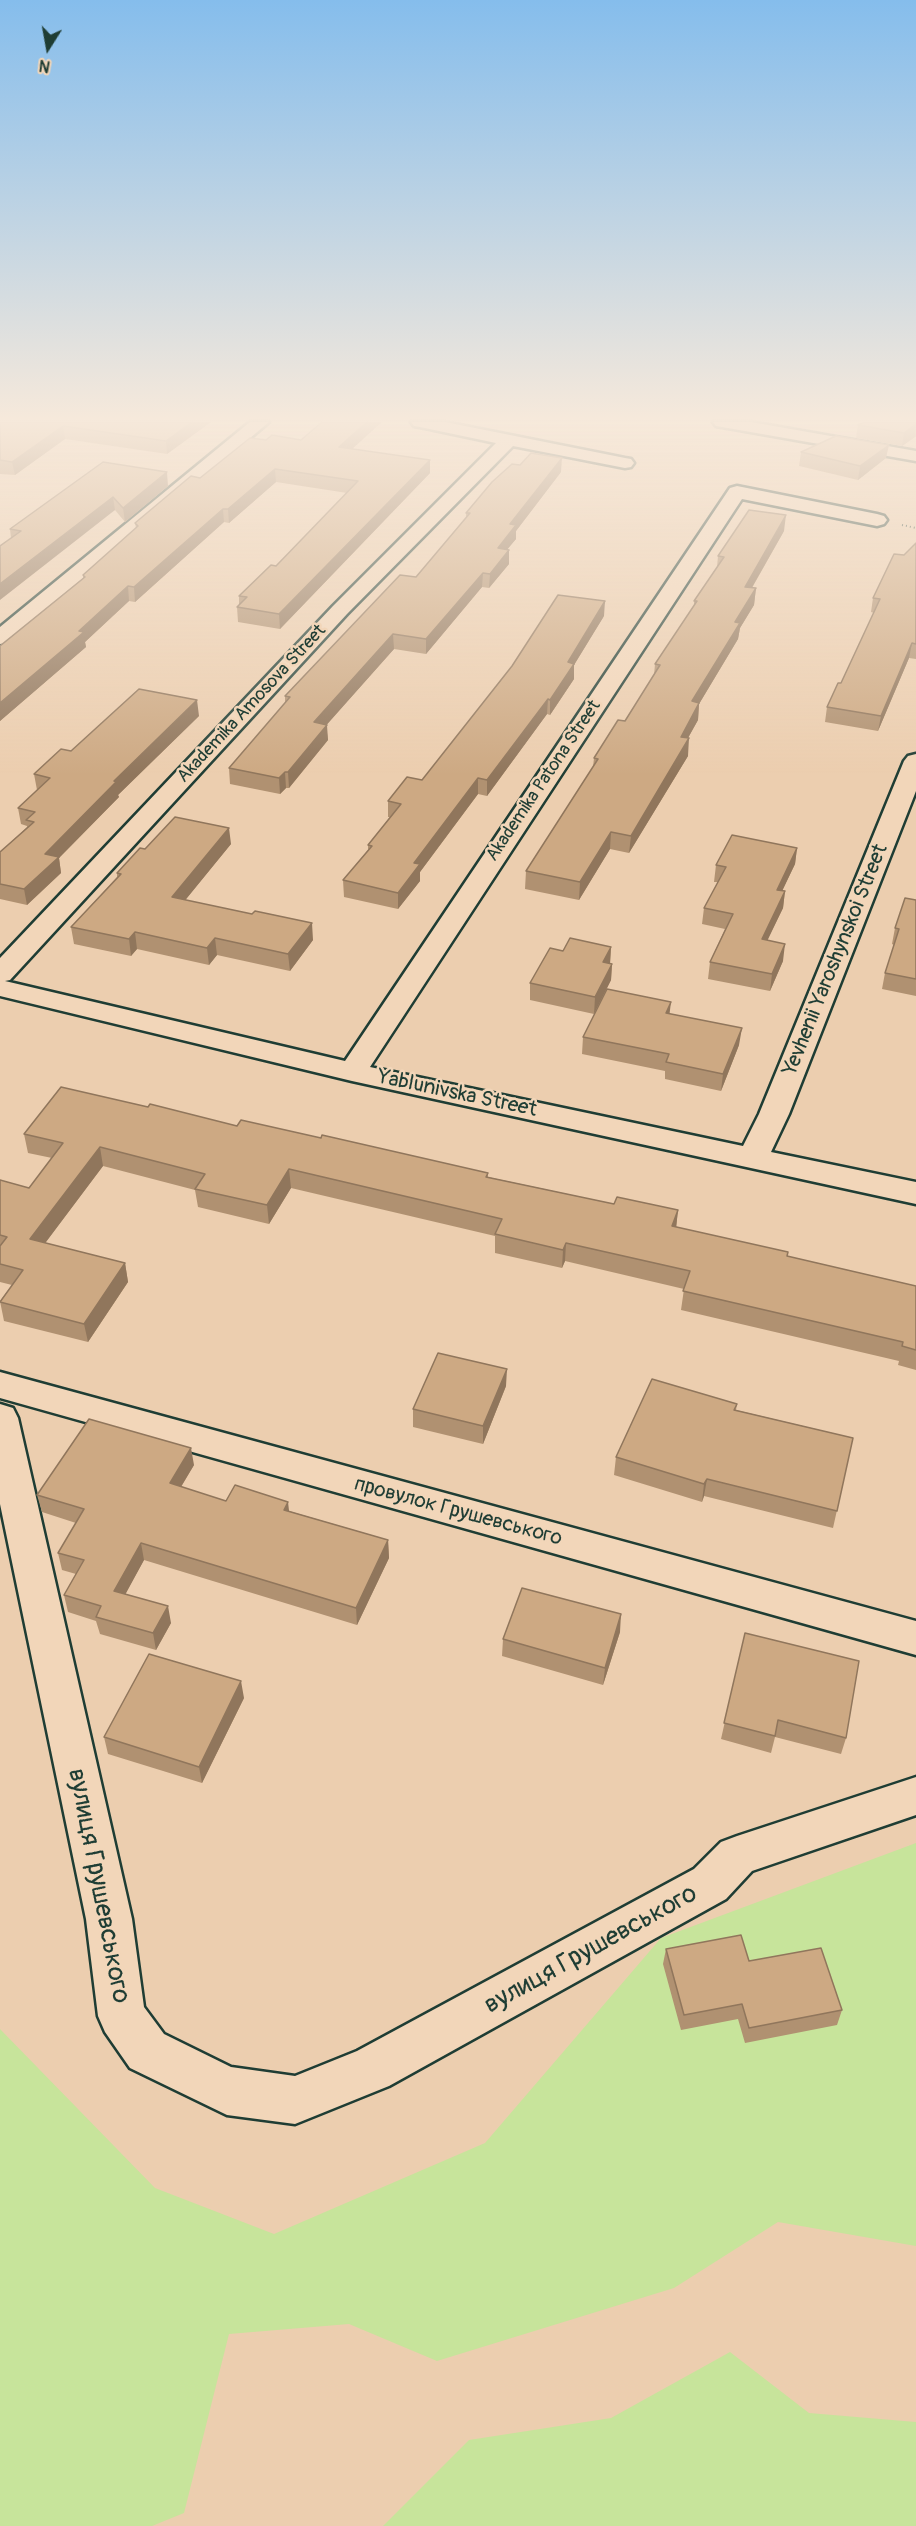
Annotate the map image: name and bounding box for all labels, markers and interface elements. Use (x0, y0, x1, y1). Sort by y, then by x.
north arrow (18, 18, 78, 78)
text: N (37, 55, 52, 77)
street label: Akademika Amosova Street (173, 621, 331, 787)
street label: Akademika Patona Street (482, 696, 606, 866)
street label: Yevhenii Yaroshynskoi Street (778, 841, 894, 1079)
street label: Yablunivska Street (375, 1065, 539, 1123)
street label: провулок Грушевського (351, 1472, 565, 1552)
street label: вулиця Грушевського (60, 1766, 136, 2006)
street label: вулиця Грушевського (479, 1879, 703, 2021)

